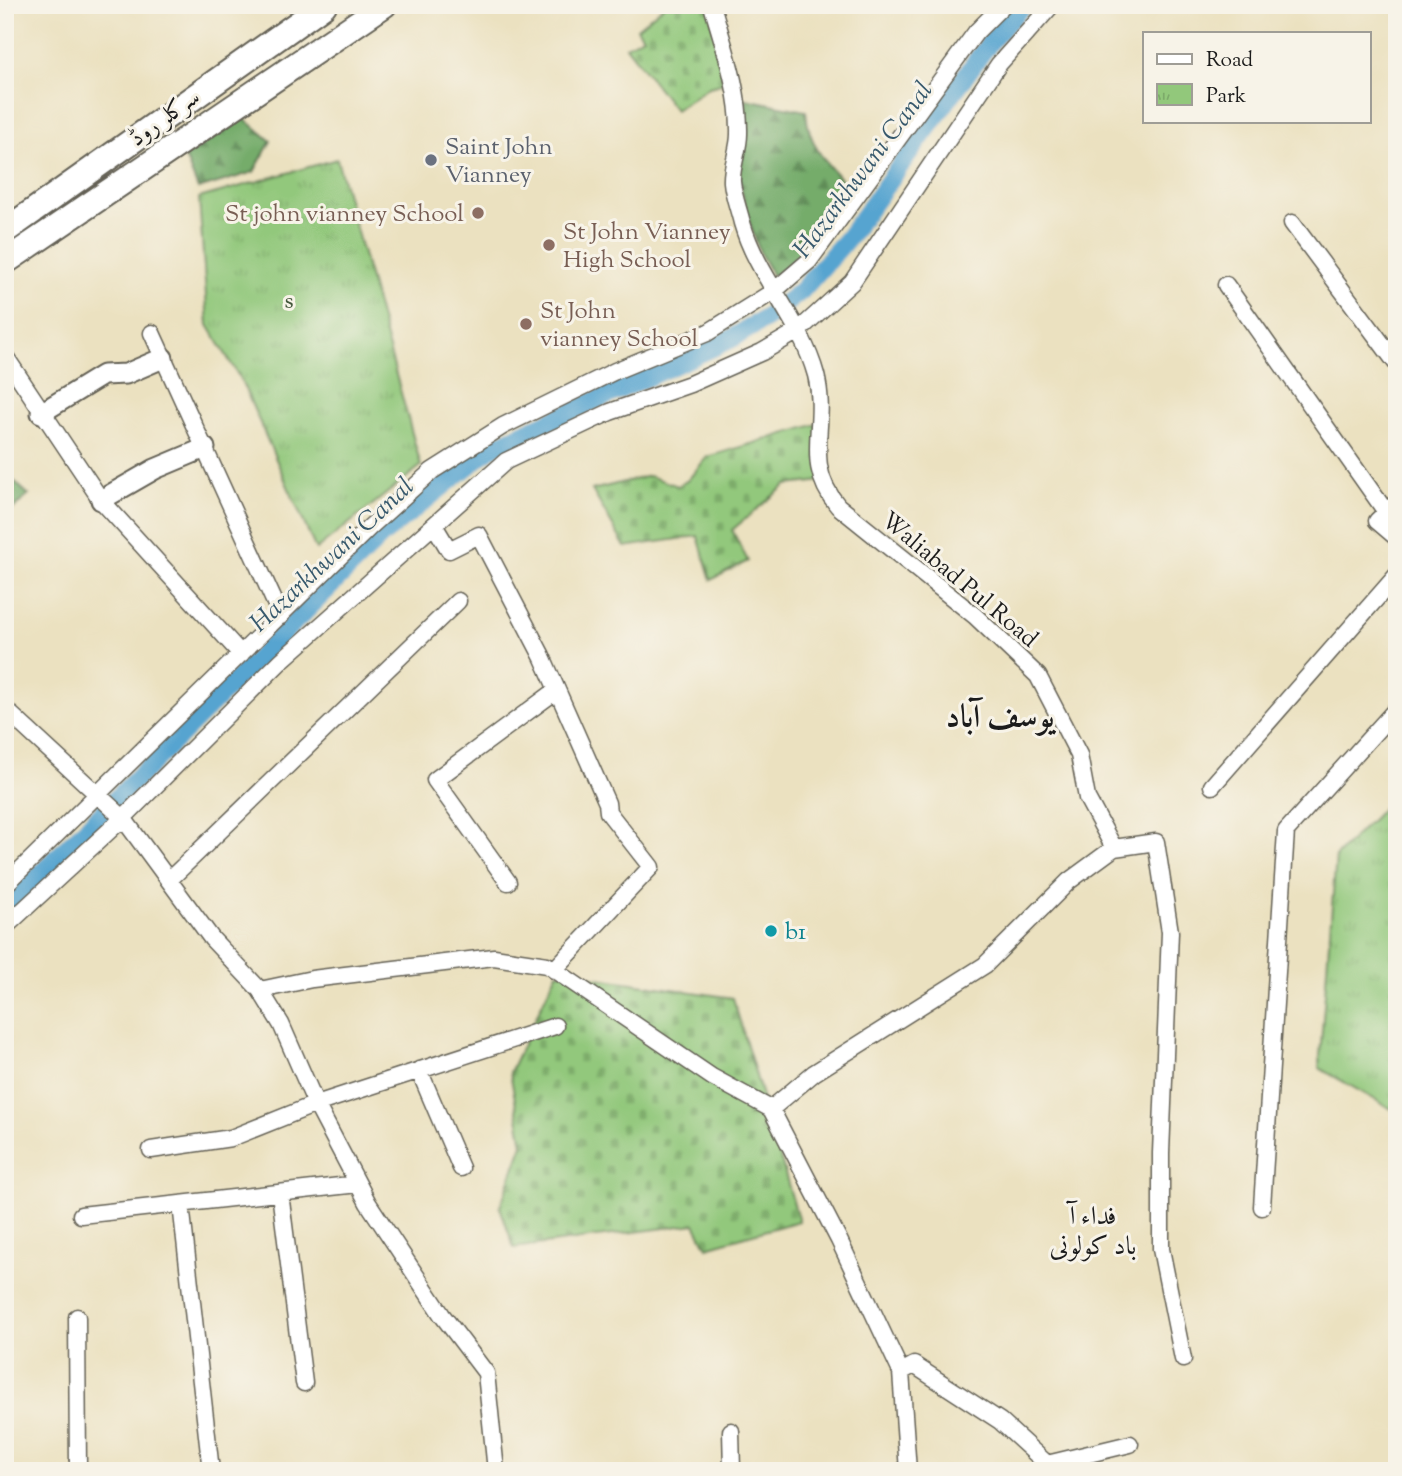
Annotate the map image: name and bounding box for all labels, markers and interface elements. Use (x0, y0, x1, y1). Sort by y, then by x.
legend (1143, 32, 1370, 122)
text: Road (1206, 46, 1253, 76)
water label: Hazarkhwani Canal (785, 74, 943, 267)
street label: سرکلر روڈ (123, 81, 208, 156)
text: Park (1206, 82, 1247, 112)
place label: Saint John Vianney (445, 131, 553, 193)
marker: Saint John Vianney (423, 152, 439, 168)
place label: St john vianney School (225, 198, 464, 232)
marker: St john vianney School (470, 205, 486, 221)
place label: St John Vianney High School (563, 216, 731, 278)
marker: St John Vianney High School (541, 237, 557, 253)
park label: s (284, 285, 294, 319)
place label: St John vianney School (540, 295, 698, 357)
marker: St John vianney School (518, 316, 534, 332)
water label: Hazarkhwani Canal (242, 470, 423, 642)
street label: Waliabad Pul Road (873, 505, 1045, 657)
district label: یوسف آباد (945, 696, 1056, 742)
place label: b1 (785, 916, 806, 950)
marker: b1 (763, 923, 779, 939)
district label: فداء آ باد کولونی (1050, 1199, 1136, 1266)

